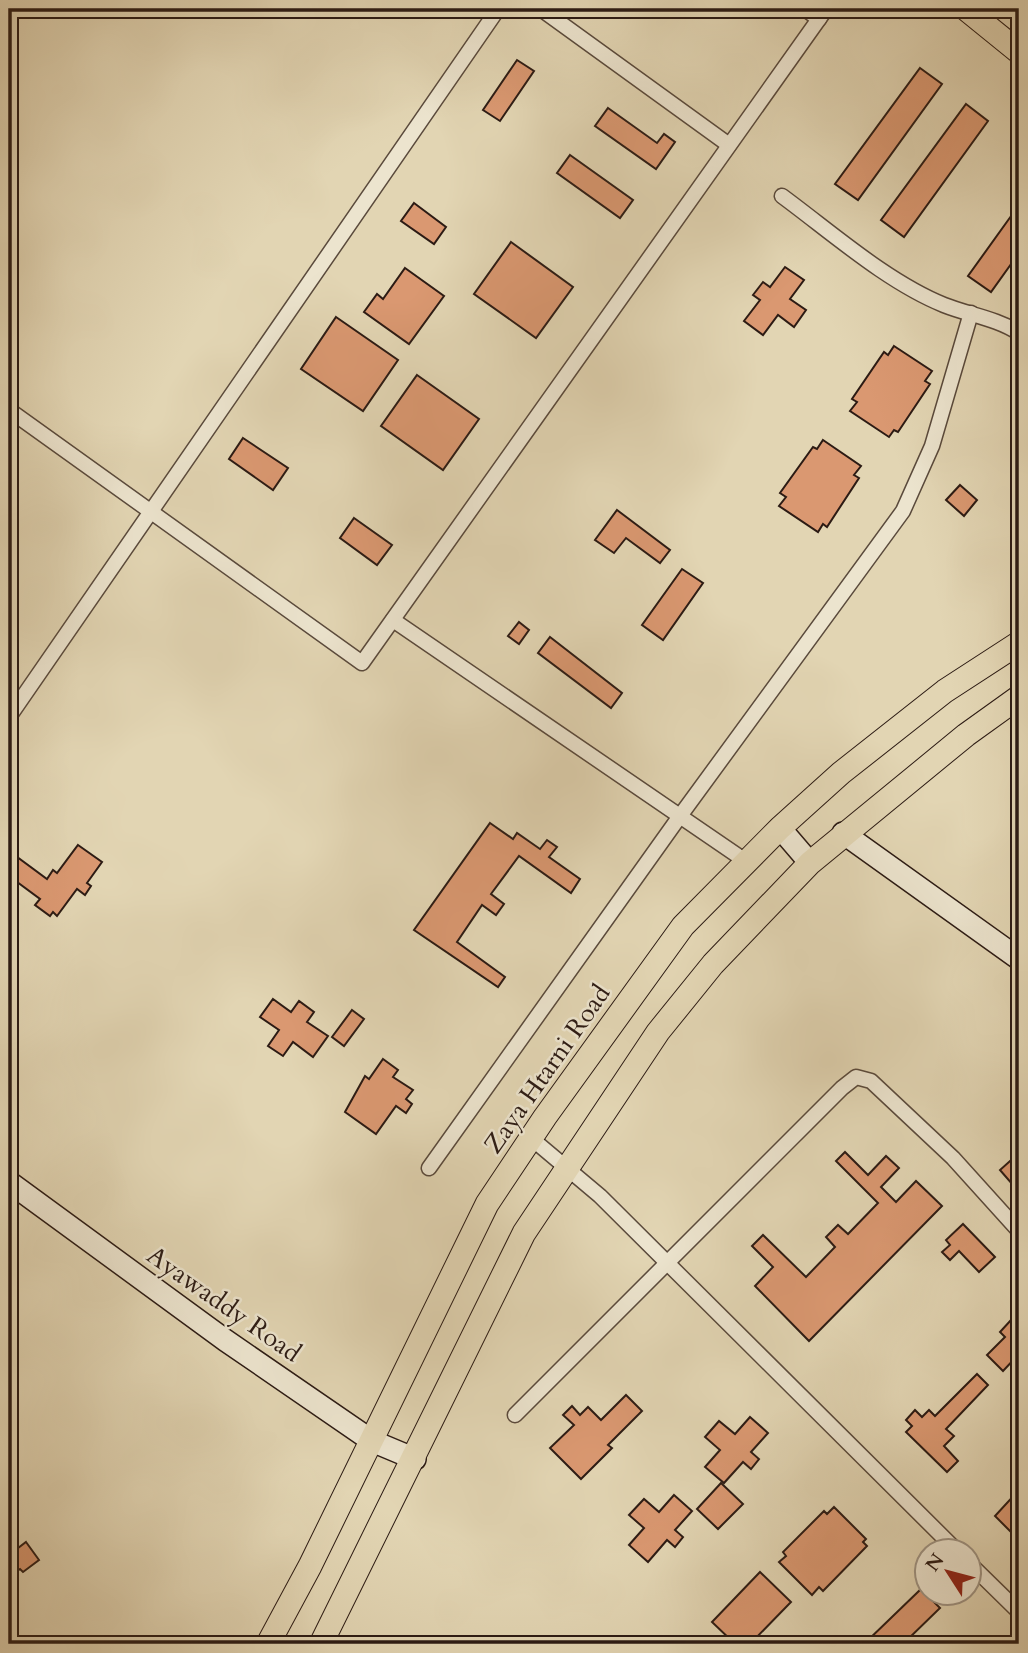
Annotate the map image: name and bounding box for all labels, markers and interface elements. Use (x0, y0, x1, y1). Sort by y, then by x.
street label: Zaya Htarni Road (476, 977, 618, 1160)
street label: Ayawaddy Road (140, 1238, 308, 1370)
north arrow (912, 1538, 982, 1608)
text: N (920, 1548, 951, 1577)

